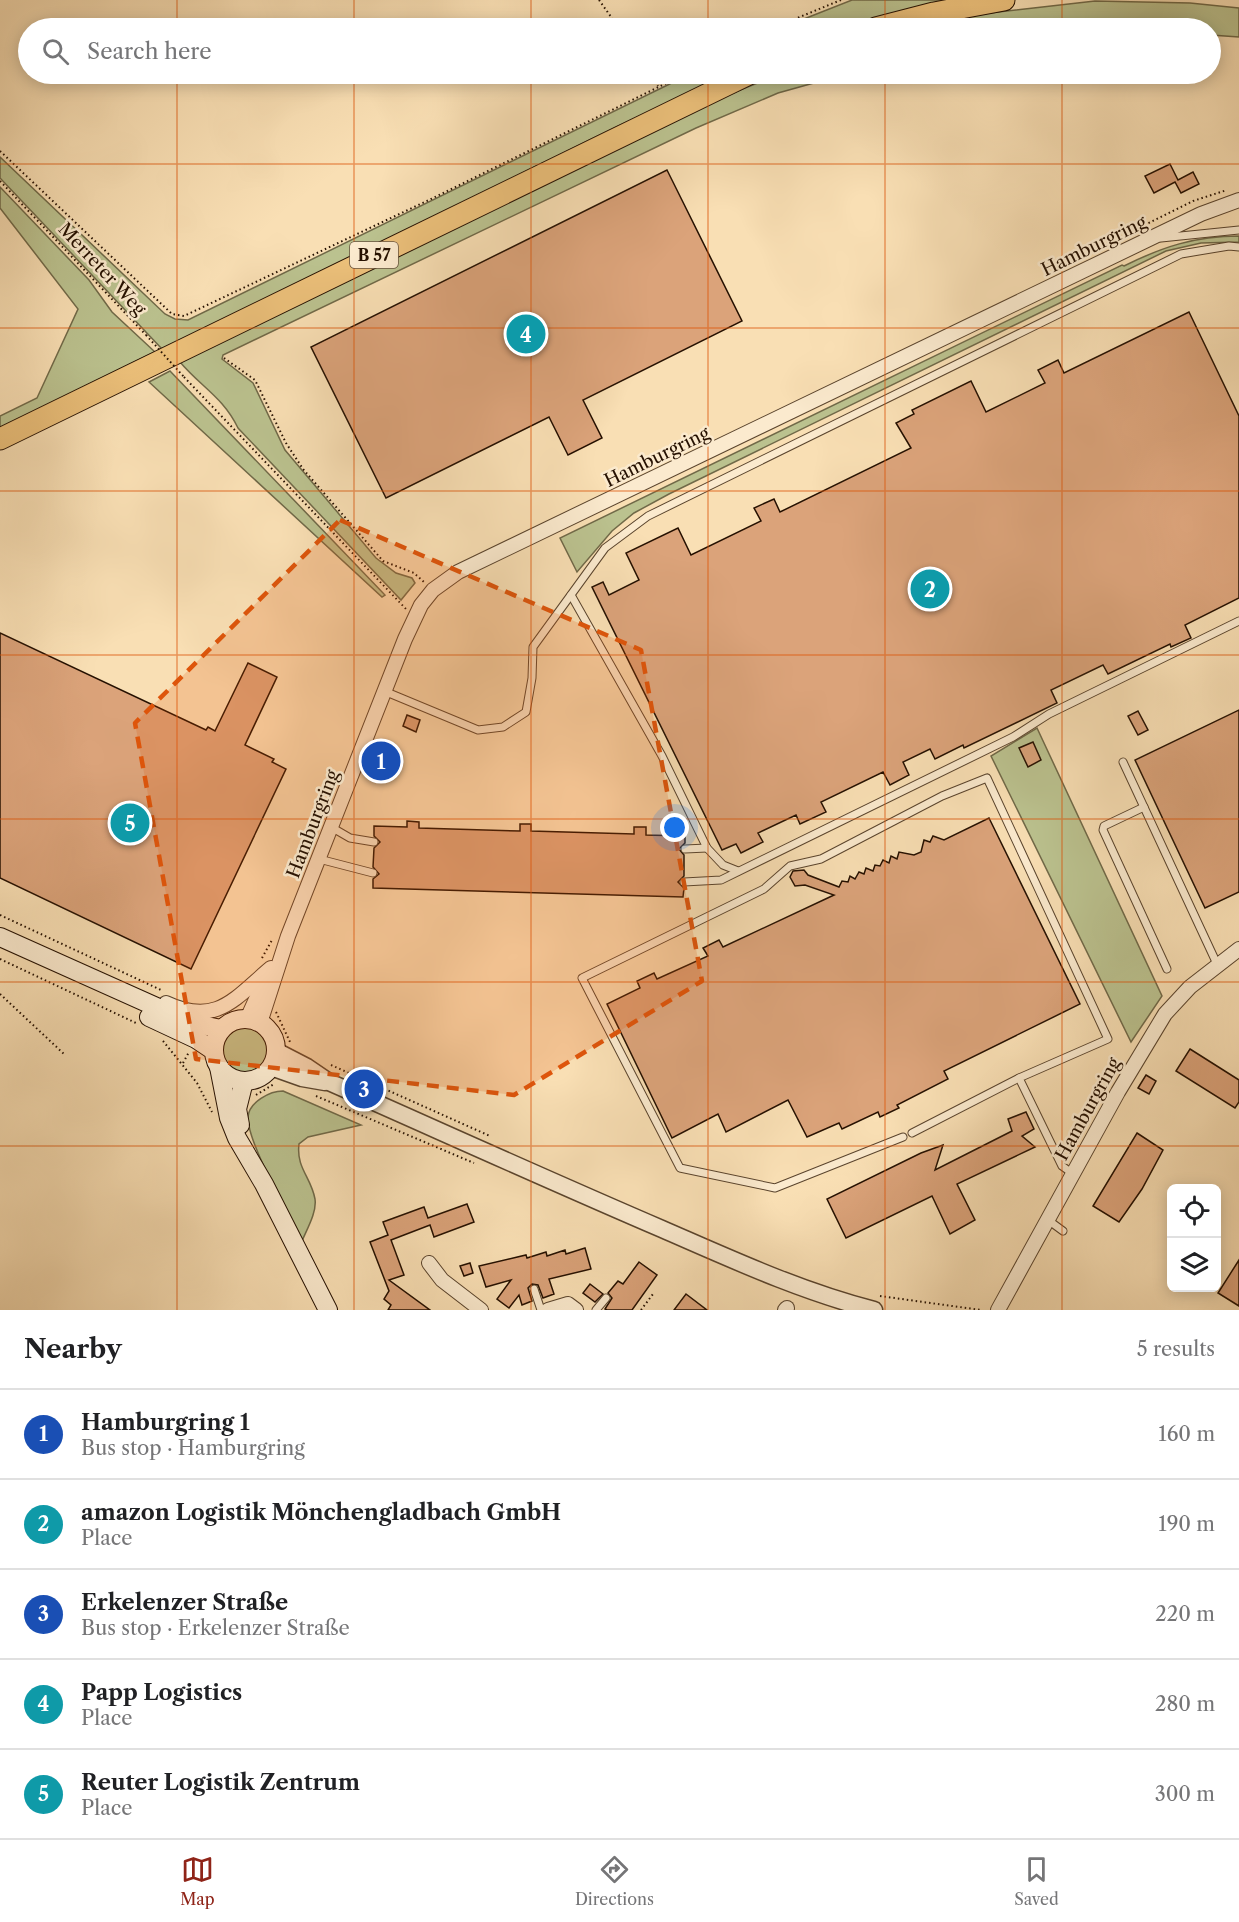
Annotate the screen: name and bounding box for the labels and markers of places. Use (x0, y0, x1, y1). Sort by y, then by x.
pin: 4 (506, 312, 546, 356)
pin: 2 (910, 566, 950, 612)
pin: 1 (362, 738, 400, 783)
pin: 5 (110, 800, 150, 846)
pin: 3 (344, 1066, 384, 1112)

